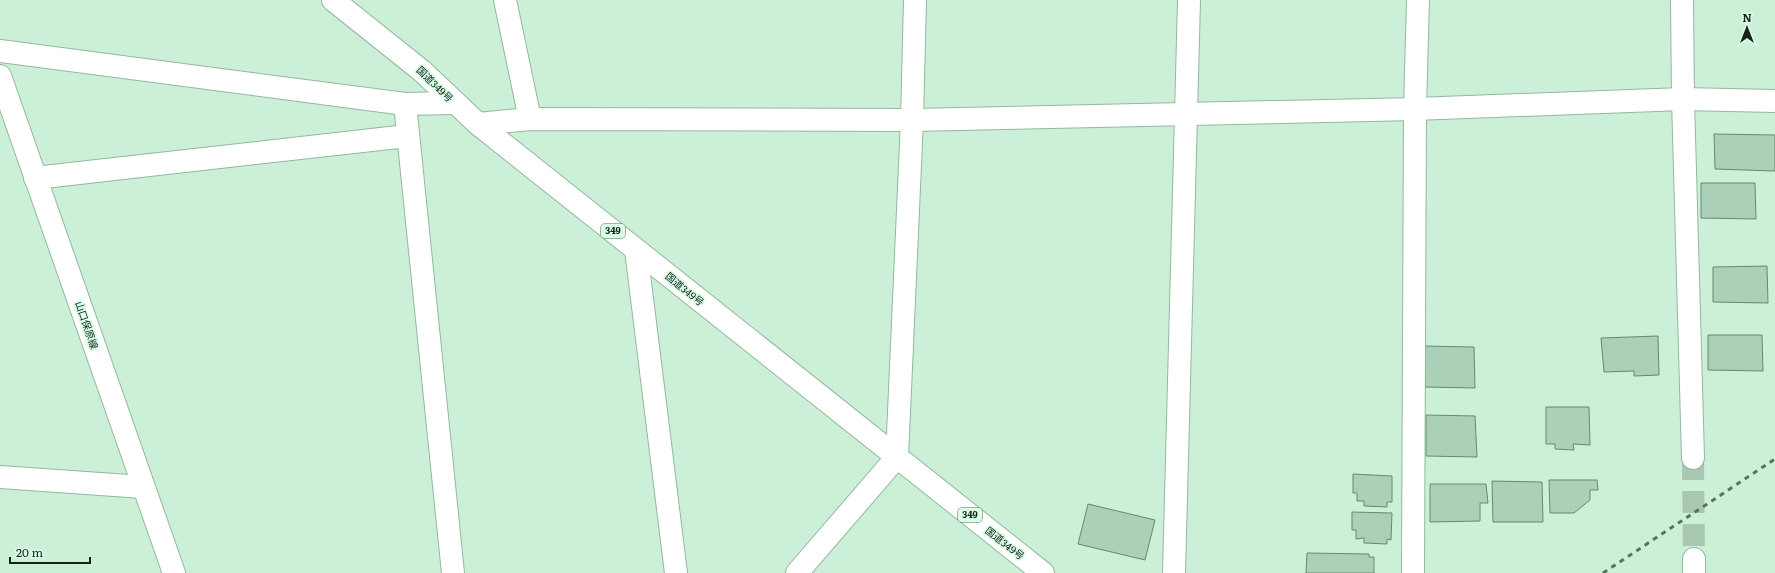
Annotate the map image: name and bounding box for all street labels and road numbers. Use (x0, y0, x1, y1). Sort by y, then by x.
street label: 国道349号 (414, 62, 457, 105)
road number: 349 (601, 224, 625, 238)
street label: 国道349号 (663, 268, 708, 309)
street label: 山口保原線 (72, 299, 103, 351)
road number: 349 (958, 508, 982, 522)
street label: 国道349号 (983, 522, 1028, 563)

